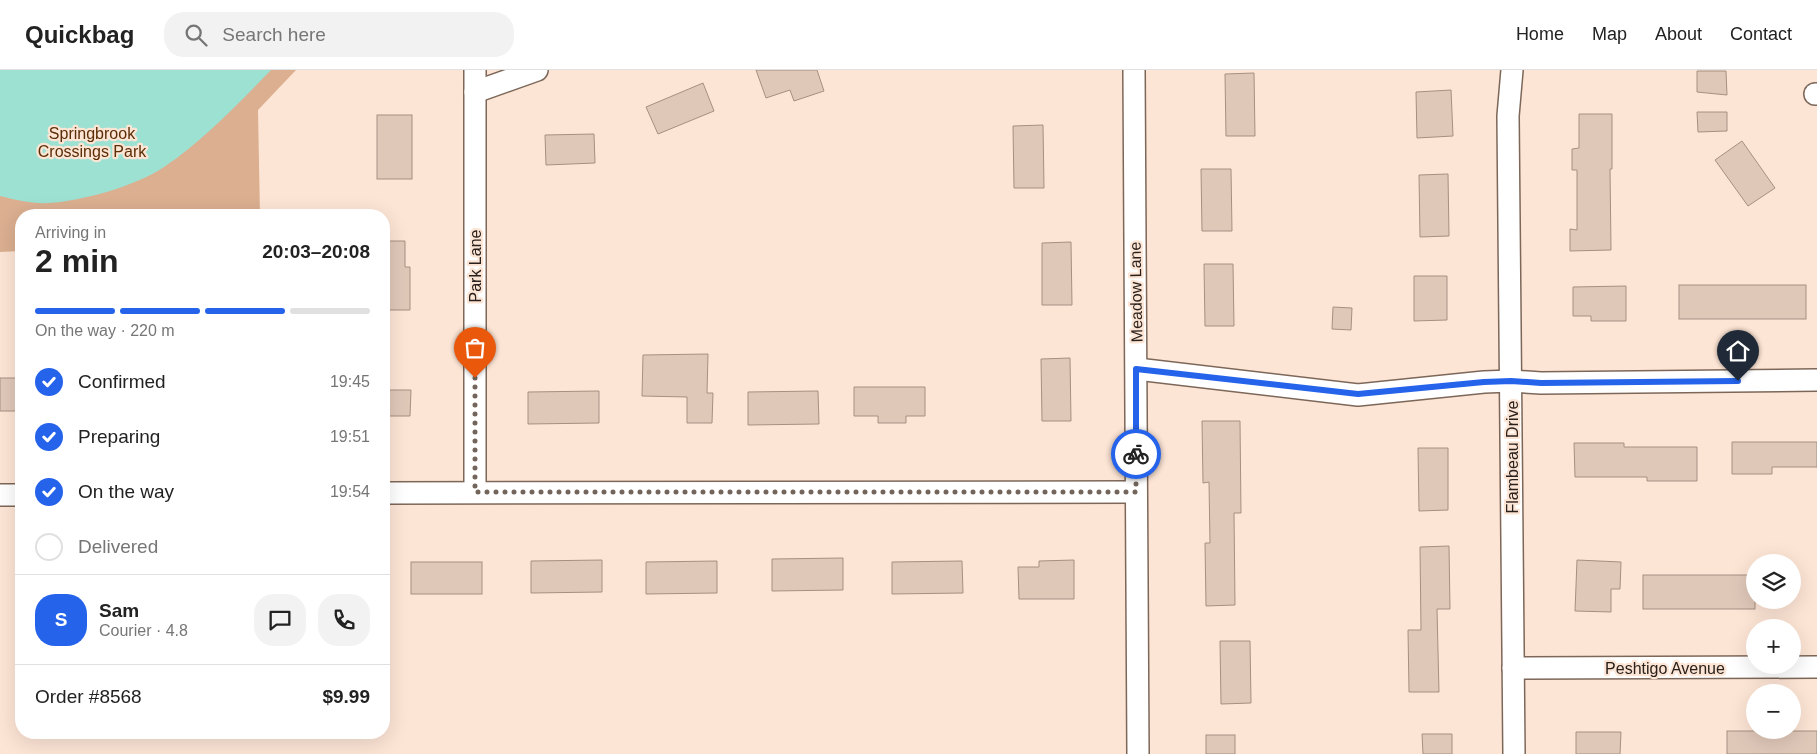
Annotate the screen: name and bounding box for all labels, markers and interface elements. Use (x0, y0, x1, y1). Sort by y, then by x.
search box (164, 12, 514, 57)
text: Quickbag (25, 21, 134, 48)
icon: search (182, 21, 210, 49)
text: Search here (222, 24, 326, 45)
text: Home (1516, 24, 1564, 44)
text: Map (1592, 24, 1627, 44)
text: About (1655, 24, 1702, 44)
text: Contact (1730, 24, 1792, 44)
park label: Springbrook Crossings Park (38, 125, 147, 160)
text: Arriving in (35, 224, 106, 241)
street label: Park Lane (467, 229, 484, 302)
text: 20:03–20:08 (262, 241, 370, 262)
street label: Meadow Lane (1127, 241, 1145, 342)
text: 2 min (35, 243, 119, 279)
text: On the way · 220 m (35, 322, 175, 339)
pin (454, 327, 496, 378)
pin (1717, 330, 1759, 381)
icon: bag (461, 334, 489, 362)
icon: home (1724, 337, 1752, 365)
icon: check (35, 368, 63, 396)
text: Confirmed (78, 371, 166, 392)
text: 19:45 (330, 373, 370, 390)
street label: Flambeau Drive (1504, 400, 1521, 513)
icon: check (35, 423, 63, 451)
text: Preparing (78, 426, 160, 447)
text: 19:51 (330, 428, 370, 445)
courier (1111, 429, 1161, 479)
icon: bike (1122, 440, 1150, 468)
icon: check (35, 478, 63, 506)
text: On the way (78, 481, 174, 502)
text: 19:54 (330, 483, 370, 500)
text: Delivered (78, 536, 158, 557)
map controls (1746, 554, 1801, 739)
button: layers (1746, 554, 1801, 609)
button: chat (254, 594, 306, 646)
button: phone (318, 594, 370, 646)
text: Sam (99, 600, 139, 621)
text: S (55, 609, 67, 630)
button: + (1746, 619, 1801, 674)
text: Courier · 4.8 (99, 622, 188, 639)
street label: Peshtigo Avenue (1605, 660, 1725, 677)
button: − (1746, 684, 1801, 739)
text: Order #8568 (35, 686, 142, 707)
text: $9.99 (322, 686, 370, 707)

